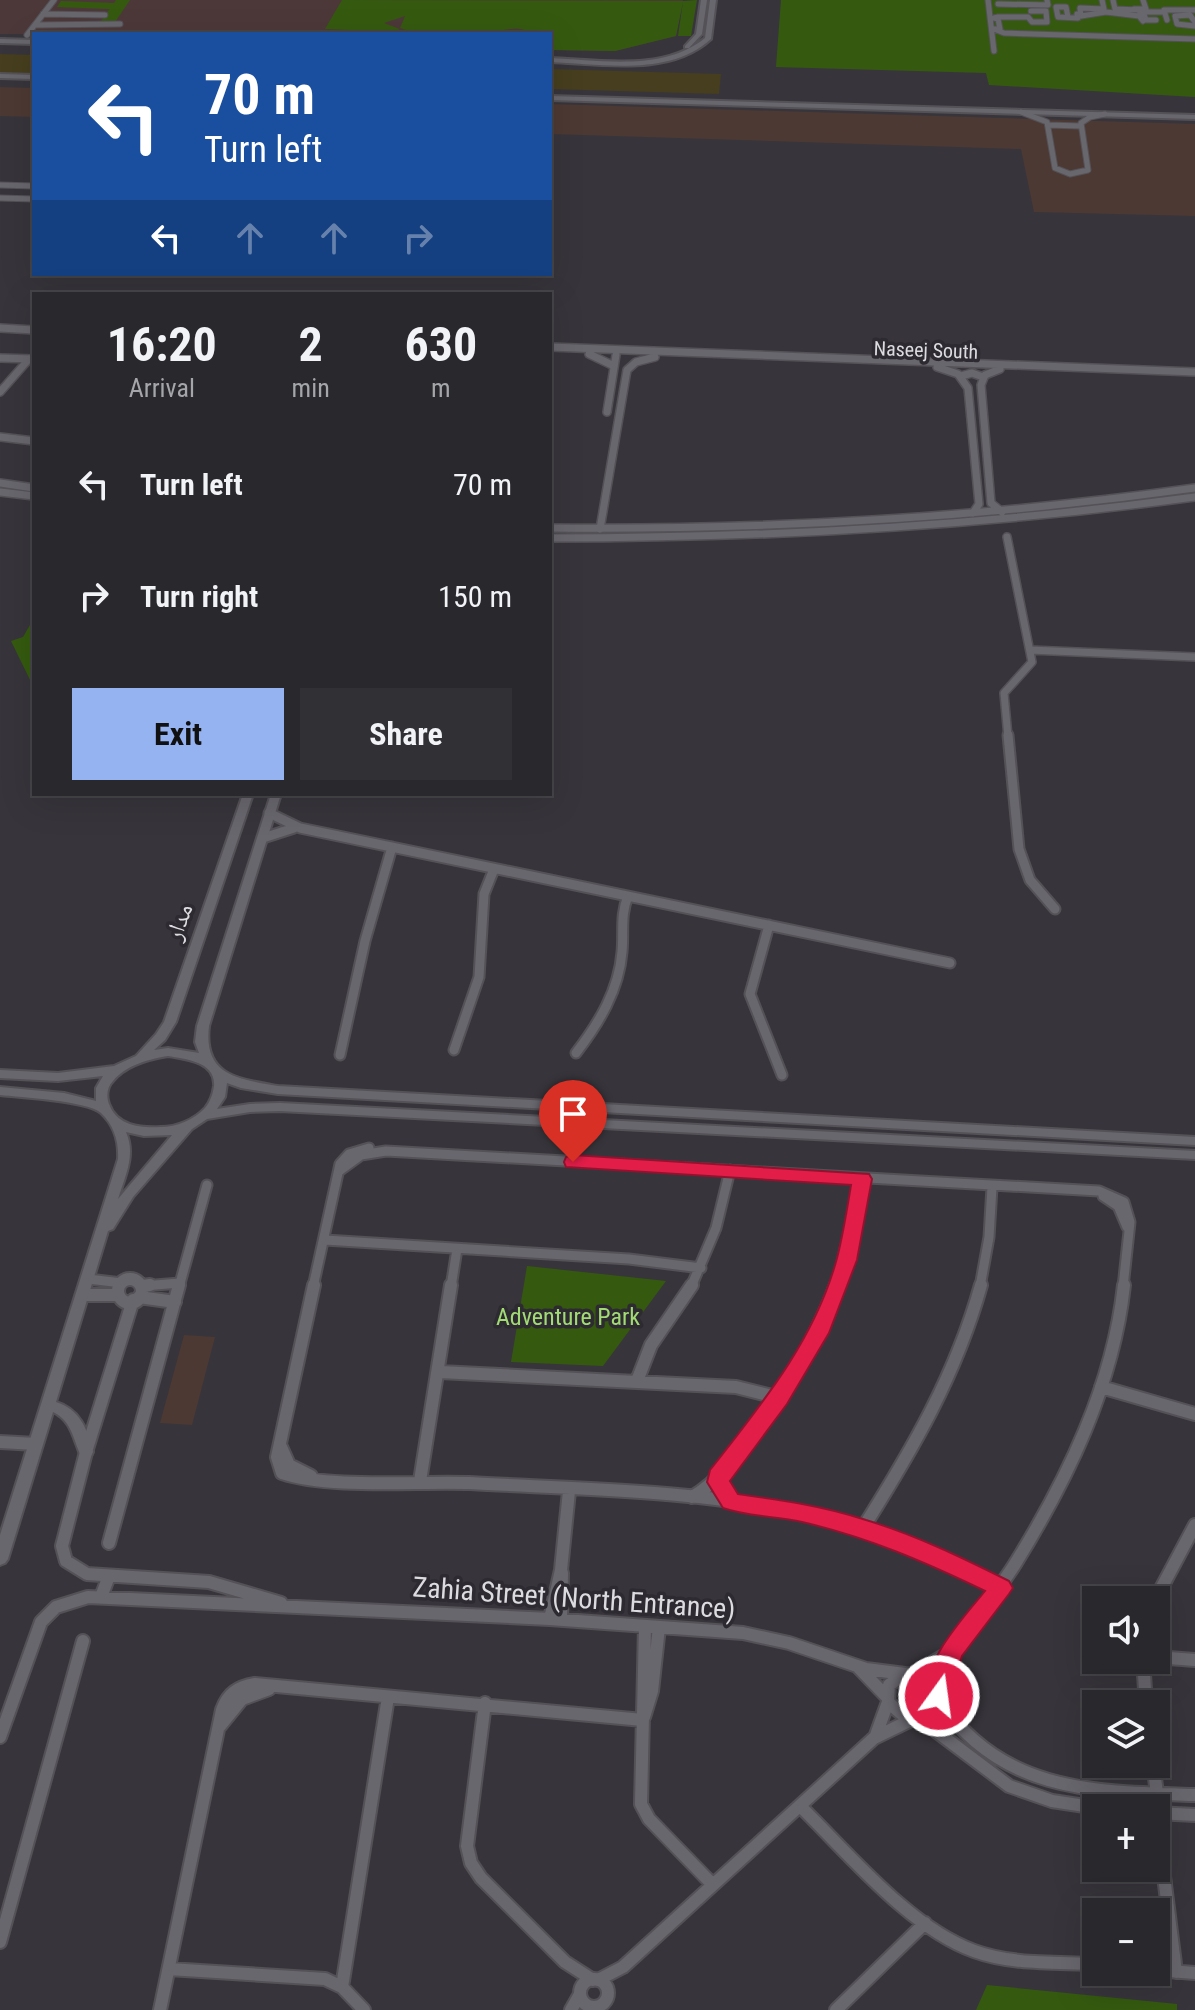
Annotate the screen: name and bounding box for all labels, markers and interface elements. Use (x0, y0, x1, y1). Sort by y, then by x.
text: 70 m (204, 62, 315, 128)
icon: left (72, 64, 176, 168)
text: Turn left (204, 129, 322, 171)
icon: left (144, 216, 188, 260)
icon: ahead (228, 216, 272, 260)
icon: ahead (312, 216, 356, 260)
icon: right (396, 216, 440, 260)
text: 16:20 (107, 316, 217, 373)
text: 2 (299, 316, 323, 373)
text: 630 (404, 316, 477, 373)
street label: Naseej South (873, 336, 979, 364)
text: Arrival (129, 373, 195, 403)
text: min (292, 373, 330, 403)
text: m (431, 373, 451, 403)
icon: left (72, 462, 116, 506)
text: Turn left (140, 467, 243, 502)
text: 70 m (453, 467, 512, 502)
icon: right (72, 574, 116, 618)
text: Turn right (140, 579, 258, 614)
text: 150 m (438, 579, 512, 614)
button: Exit (72, 688, 284, 780)
button: Share (300, 688, 512, 780)
street label: مدار (159, 900, 199, 945)
pin (539, 1080, 607, 1162)
icon: arrive (551, 1092, 595, 1136)
park label: Adventure Park (496, 1303, 640, 1331)
street label: Zahia Street (North Entrance) (412, 1570, 736, 1626)
map controls (1082, 1586, 1170, 1986)
button: sound (1082, 1586, 1170, 1674)
position arrow (897, 1654, 981, 1738)
button: layers (1082, 1690, 1170, 1778)
button: + (1082, 1794, 1170, 1882)
button: − (1082, 1898, 1170, 1986)

